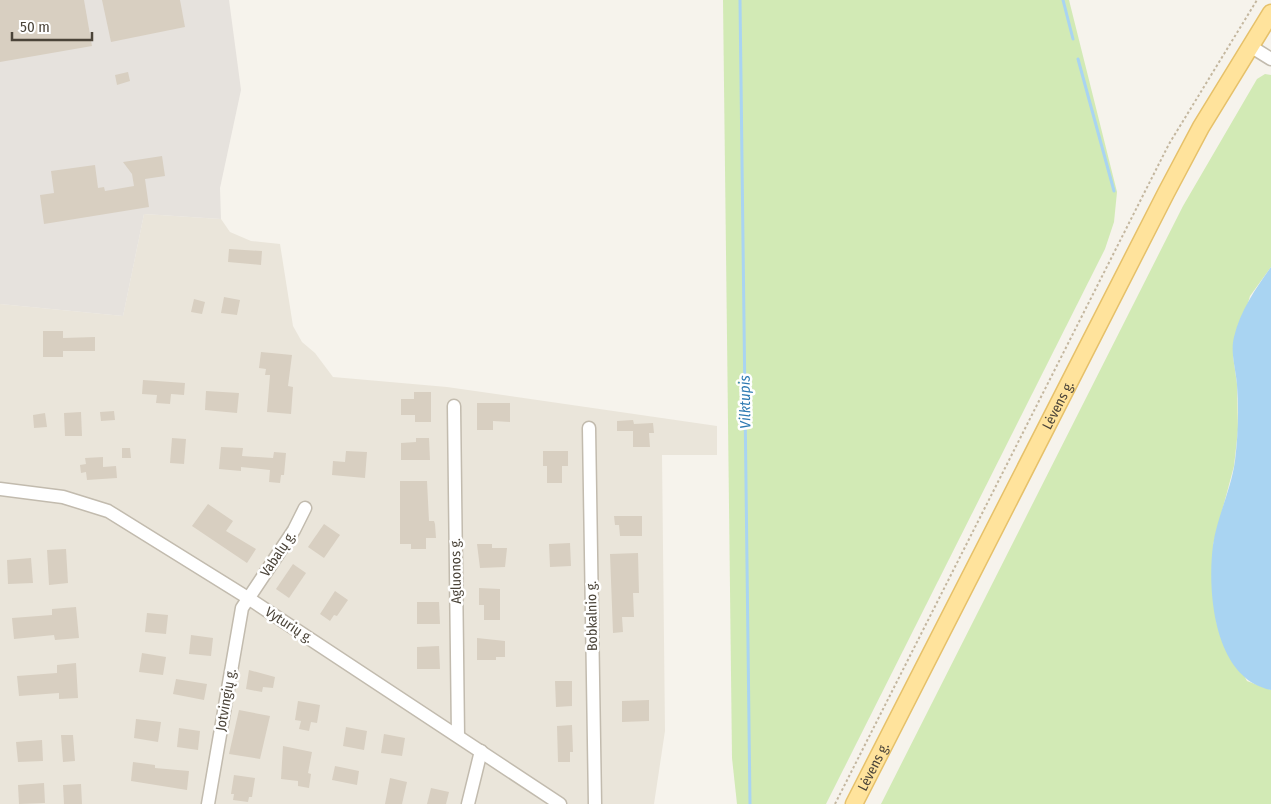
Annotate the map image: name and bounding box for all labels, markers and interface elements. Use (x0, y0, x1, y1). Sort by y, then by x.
scale bar (12, 10, 92, 42)
text: 50 m (20, 18, 50, 36)
water label: Vilktupis (736, 374, 754, 429)
street label: Lėvens g. (1038, 378, 1077, 432)
street label: Vabalų g. (257, 528, 299, 580)
street label: Agluonos g. (447, 538, 465, 604)
street label: Bobkalnio g. (583, 581, 601, 651)
street label: Vyturių g. (262, 603, 316, 647)
street label: Jotvingių g. (212, 667, 240, 733)
street label: Lėvens g. (854, 739, 893, 794)

